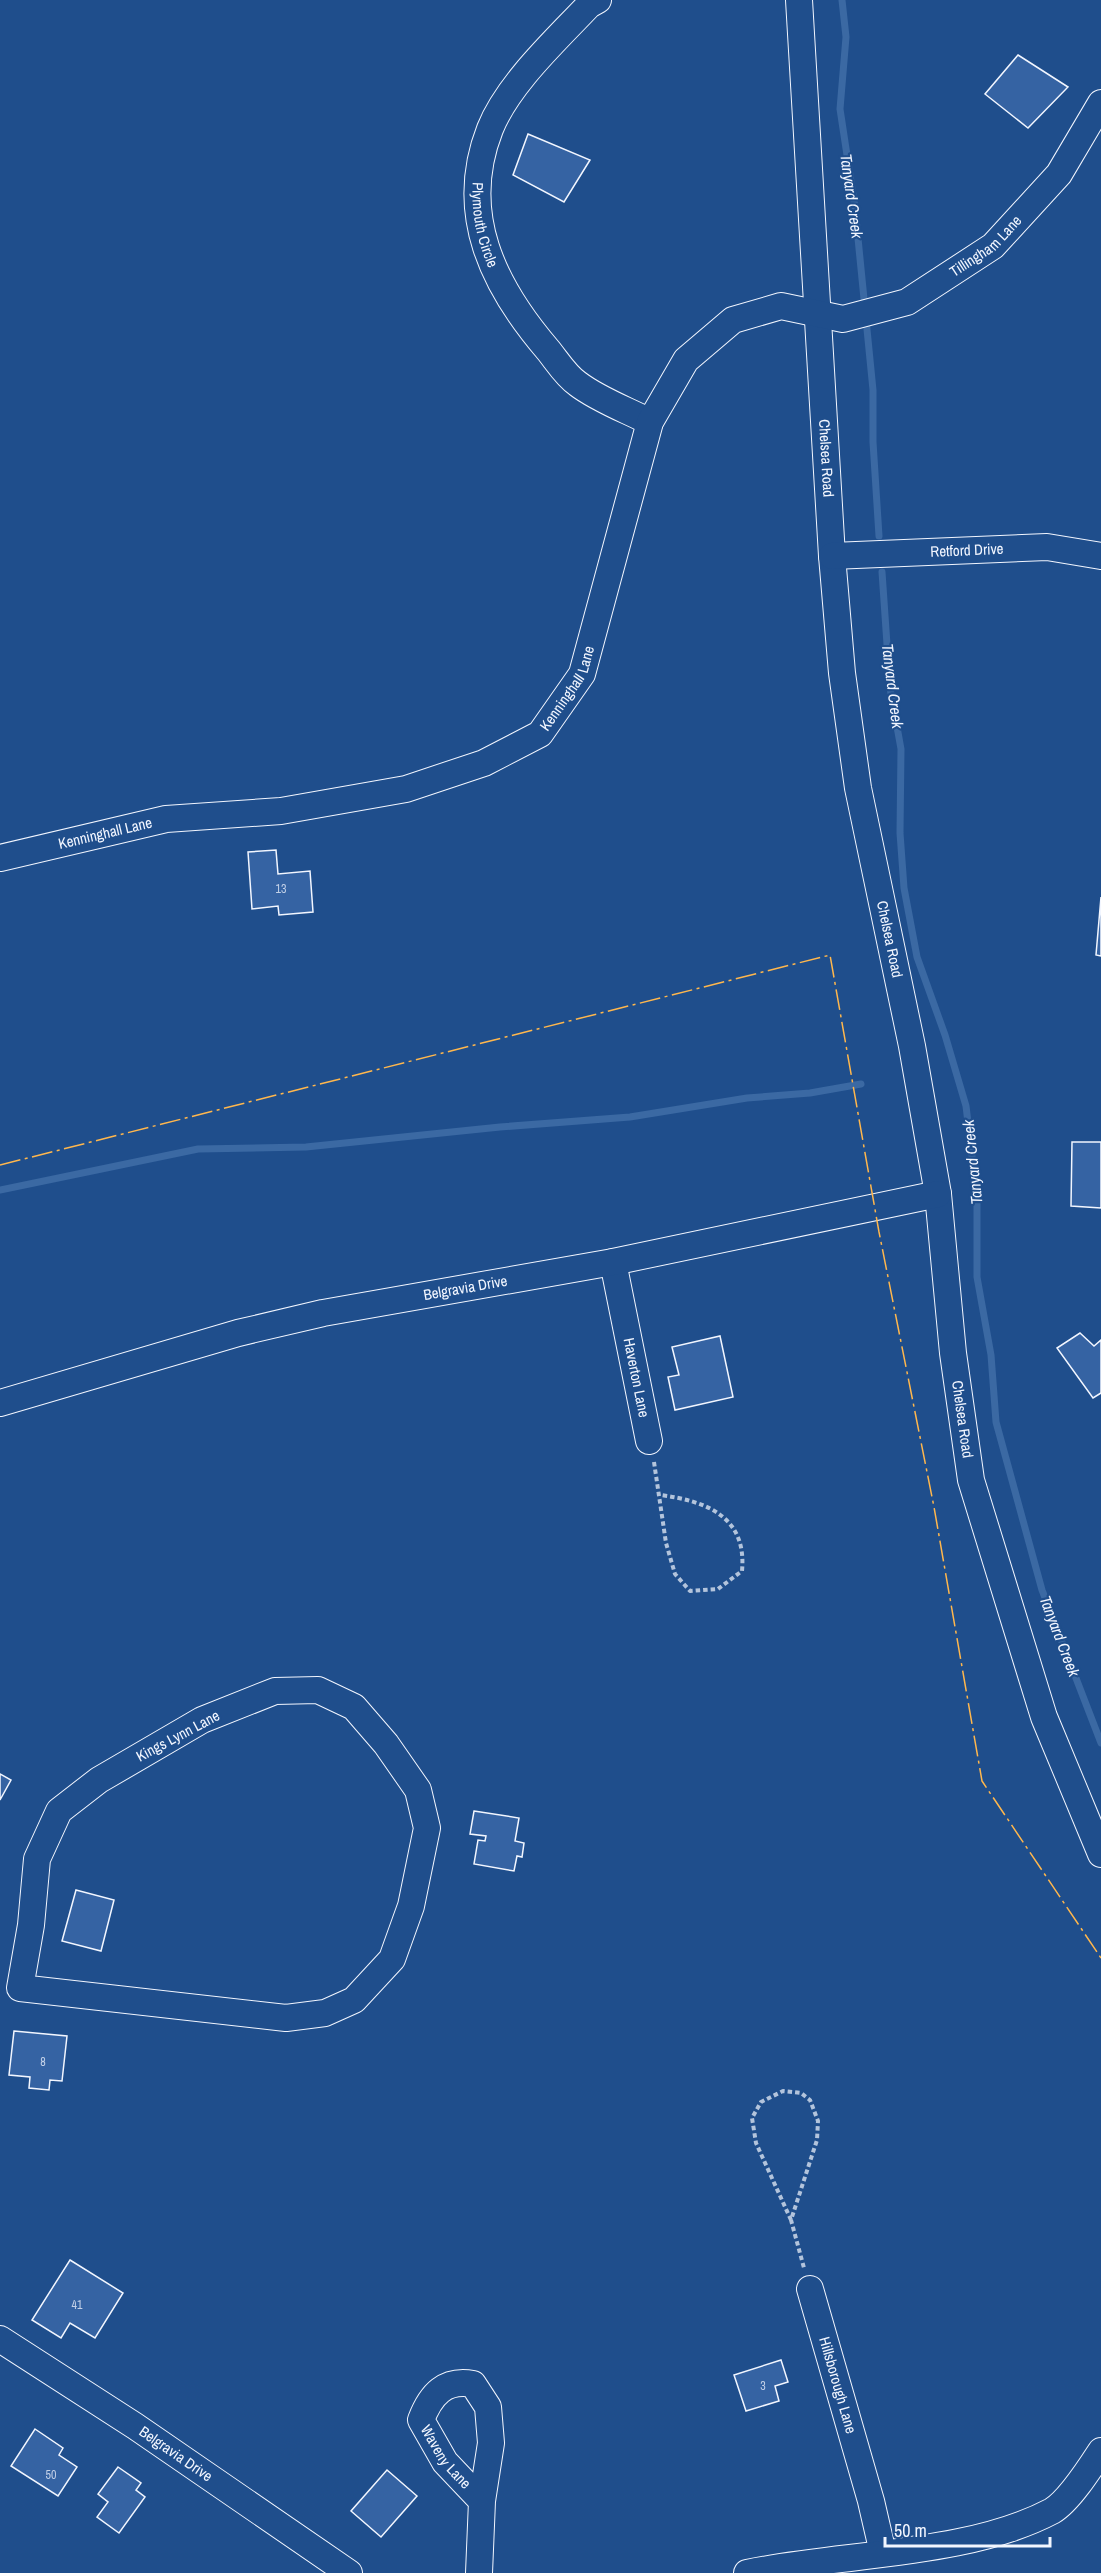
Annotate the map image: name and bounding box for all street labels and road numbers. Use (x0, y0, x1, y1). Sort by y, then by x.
street label: Plymouth Circle (467, 182, 504, 271)
street label: Tillingham Lane (945, 210, 1026, 282)
street label: Chelsea Road (814, 419, 839, 498)
street label: Retford Drive (930, 538, 1004, 562)
street label: Kenninghall Lane (534, 643, 599, 735)
street label: Kenninghall Lane (56, 812, 154, 854)
street label: Chelsea Road (872, 899, 908, 979)
street label: Belgravia Drive (422, 1270, 509, 1305)
street label: Haverton Lane (619, 1336, 655, 1419)
street label: Chelsea Road (947, 1379, 979, 1459)
street label: Kings Lynn Lane (132, 1705, 223, 1766)
street label: Hillsborough Lane (814, 2334, 862, 2436)
street label: Belgravia Drive (135, 2421, 217, 2486)
street label: Waveny Lane (416, 2421, 476, 2493)

